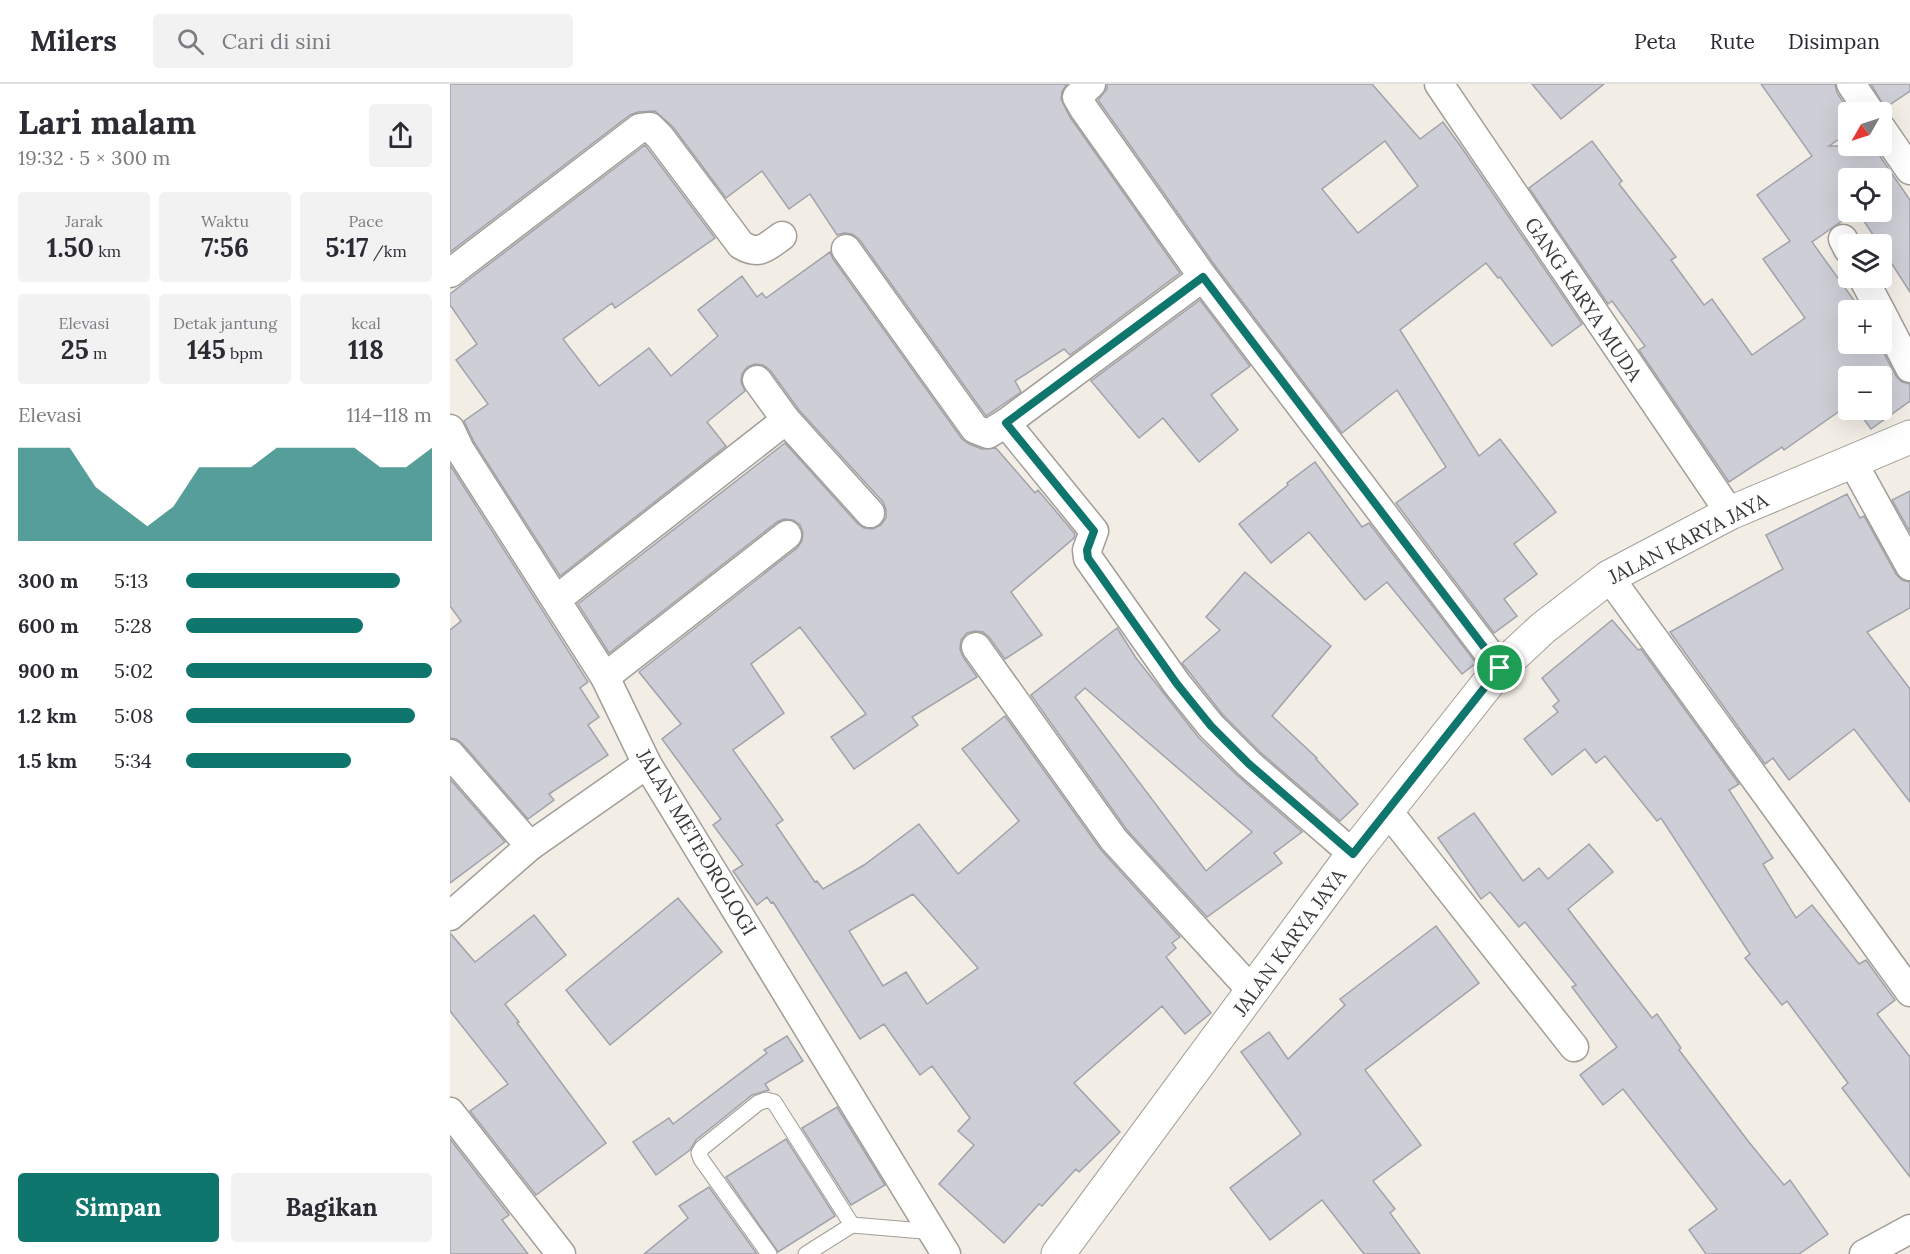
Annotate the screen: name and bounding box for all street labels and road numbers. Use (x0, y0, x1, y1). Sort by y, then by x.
street label: GANG KARYA MUDA (1520, 212, 1648, 386)
street label: JALAN KARYA JAYA (1603, 487, 1772, 590)
street label: JALAN METEOROLOGI (631, 743, 763, 940)
street label: JALAN KARYA JAYA (1227, 863, 1351, 1021)

